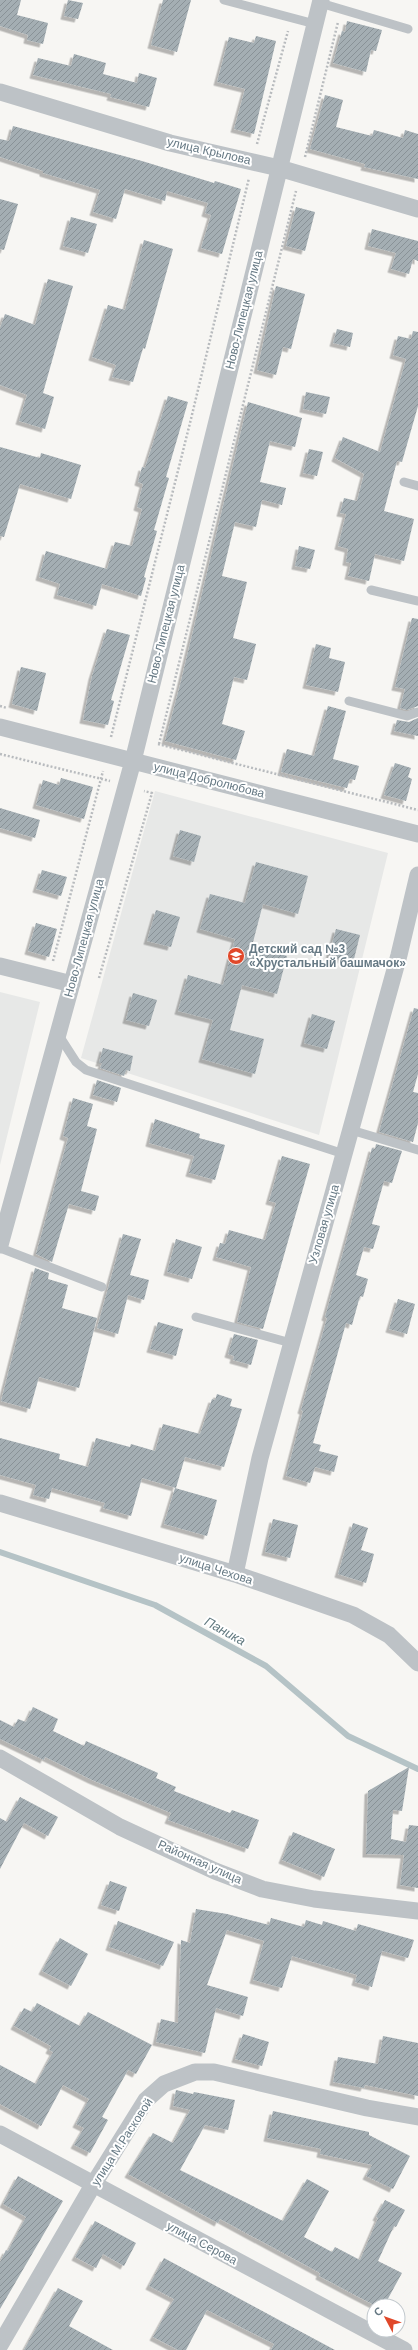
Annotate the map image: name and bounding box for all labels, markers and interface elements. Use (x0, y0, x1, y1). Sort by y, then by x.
street label: улица Крылова (166, 135, 252, 167)
street label: Ново-Липецкая улица (222, 249, 266, 371)
street label: Ново-Липецкая улица (144, 563, 188, 685)
street label: улица Добролюбова (152, 759, 266, 801)
street label: Ново-Липецкая улица (61, 877, 107, 999)
place label: Детский сад №3 «Хрустальный башмачок» (249, 942, 406, 970)
school or university icon: Детский сад №3 «Хрустальный башмачок» (226, 946, 246, 966)
street label: Узловая улица (306, 1182, 342, 1265)
street label: улица Чехова (178, 1551, 255, 1588)
water label: Паника (202, 1614, 248, 1648)
street label: Районная улица (156, 1837, 244, 1887)
street label: улица М.Расковой (88, 2096, 156, 2188)
street label: улица Серова (164, 2219, 240, 2268)
north arrow (366, 2298, 406, 2338)
text: С (371, 2304, 386, 2318)

